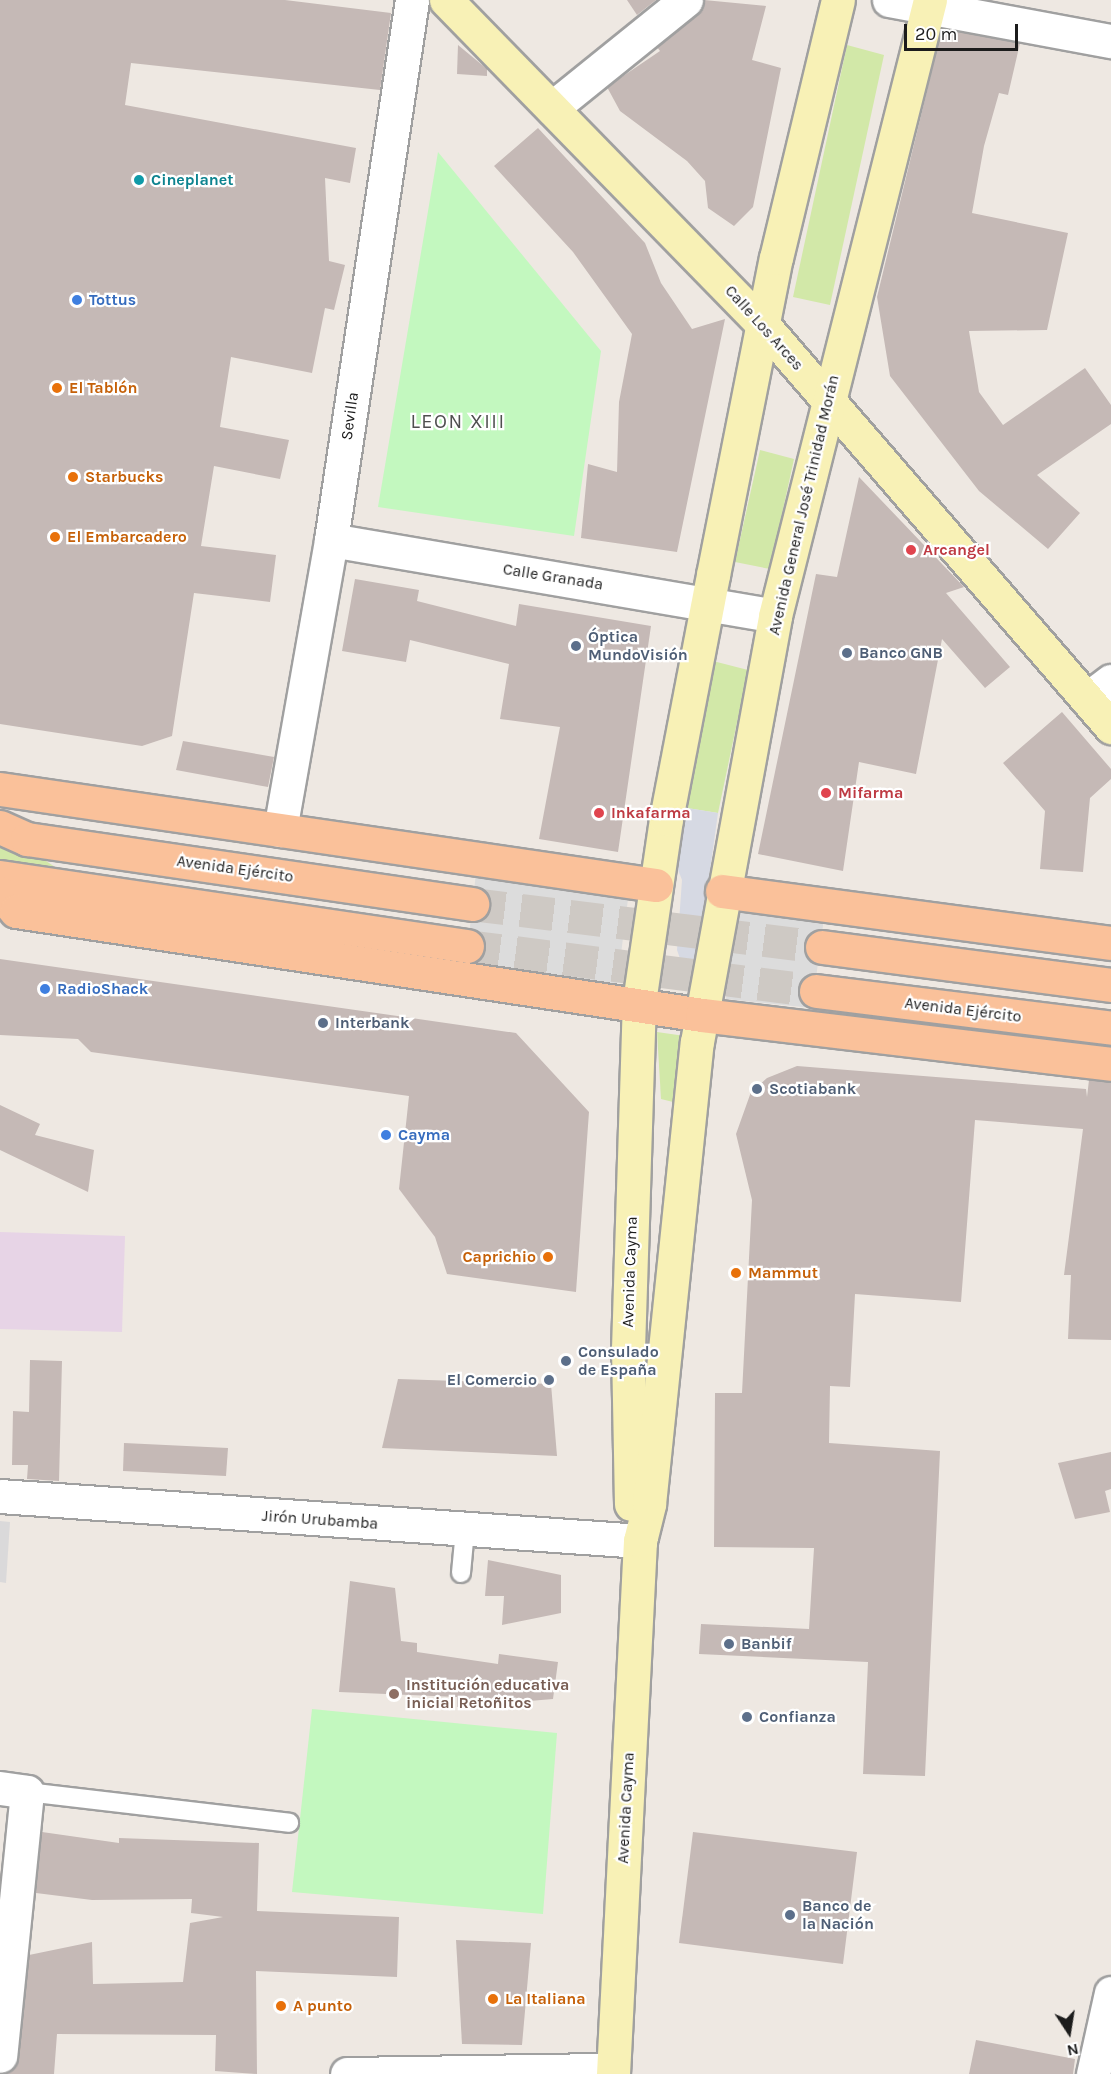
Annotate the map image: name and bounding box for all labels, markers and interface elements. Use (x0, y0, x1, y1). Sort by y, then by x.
scale bar (907, 12, 1021, 50)
text: 20 m (915, 23, 957, 45)
place label: Cineplanet (151, 170, 234, 190)
marker: Cineplanet (132, 173, 146, 187)
street label: Calle Los Arces (721, 281, 807, 375)
place label: Tottus (89, 290, 136, 310)
marker: Tottus (70, 293, 84, 307)
street label: Avenida General José Trinidad Morán (765, 373, 843, 637)
place label: El Tablón (69, 378, 137, 398)
marker: El Tablón (50, 381, 64, 395)
street label: Sevilla (337, 391, 363, 441)
district label: LEON XIII (410, 409, 506, 433)
place label: Starbucks (85, 467, 163, 487)
marker: Starbucks (66, 470, 80, 484)
place label: El Embarcadero (67, 527, 187, 547)
marker: El Embarcadero (48, 530, 62, 544)
place label: Arcangel (923, 540, 990, 560)
marker: Arcangel (904, 543, 918, 557)
street label: Calle Granada (502, 560, 604, 594)
place label: Óptica MundoVisión (588, 627, 688, 665)
marker: Óptica MundoVisión (569, 639, 583, 653)
place label: Banco GNB (859, 643, 943, 663)
marker: Banco GNB (840, 646, 854, 660)
place label: Mifarma (838, 783, 903, 803)
marker: Mifarma (819, 786, 833, 800)
place label: Inkafarma (611, 803, 691, 823)
marker: Inkafarma (592, 806, 606, 820)
street label: Avenida Ejército (176, 851, 294, 887)
place label: RadioShack (57, 979, 148, 999)
marker: RadioShack (38, 982, 52, 996)
street label: Avenida Ejército (904, 993, 1022, 1027)
place label: Interbank (335, 1013, 410, 1033)
marker: Interbank (316, 1016, 330, 1030)
place label: Scotiabank (769, 1079, 856, 1099)
marker: Scotiabank (750, 1082, 764, 1096)
place label: Cayma (398, 1125, 450, 1145)
marker: Cayma (379, 1128, 393, 1142)
street label: Avenida Cayma (618, 1216, 642, 1328)
place label: Caprichio (462, 1247, 536, 1267)
marker: Caprichio (541, 1250, 555, 1264)
place label: Mammut (748, 1263, 818, 1283)
marker: Mammut (729, 1266, 743, 1280)
place label: Consulado de España (578, 1342, 659, 1380)
marker: Consulado de España (559, 1354, 573, 1368)
place label: El Comercio (447, 1370, 537, 1390)
marker: El Comercio (542, 1373, 556, 1387)
street label: Jirón Urubamba (261, 1506, 379, 1534)
place label: Banbif (741, 1634, 792, 1654)
marker: Banbif (722, 1637, 736, 1651)
place label: Institución educativa inicial Retoñitos (406, 1675, 569, 1713)
marker: Institución educativa inicial Retoñitos (387, 1687, 401, 1701)
place label: Confianza (759, 1707, 836, 1727)
marker: Confianza (740, 1710, 754, 1724)
street label: Avenida Cayma (613, 1752, 639, 1864)
place label: Banco de la Nación (802, 1896, 874, 1934)
marker: Banco de la Nación (783, 1908, 797, 1922)
place label: La Italiana (505, 1989, 586, 2009)
marker: La Italiana (486, 1992, 500, 2006)
place label: A punto (293, 1996, 352, 2016)
marker: A punto (274, 1999, 288, 2013)
north arrow (1039, 2002, 1099, 2062)
text: N (1065, 2040, 1080, 2061)

